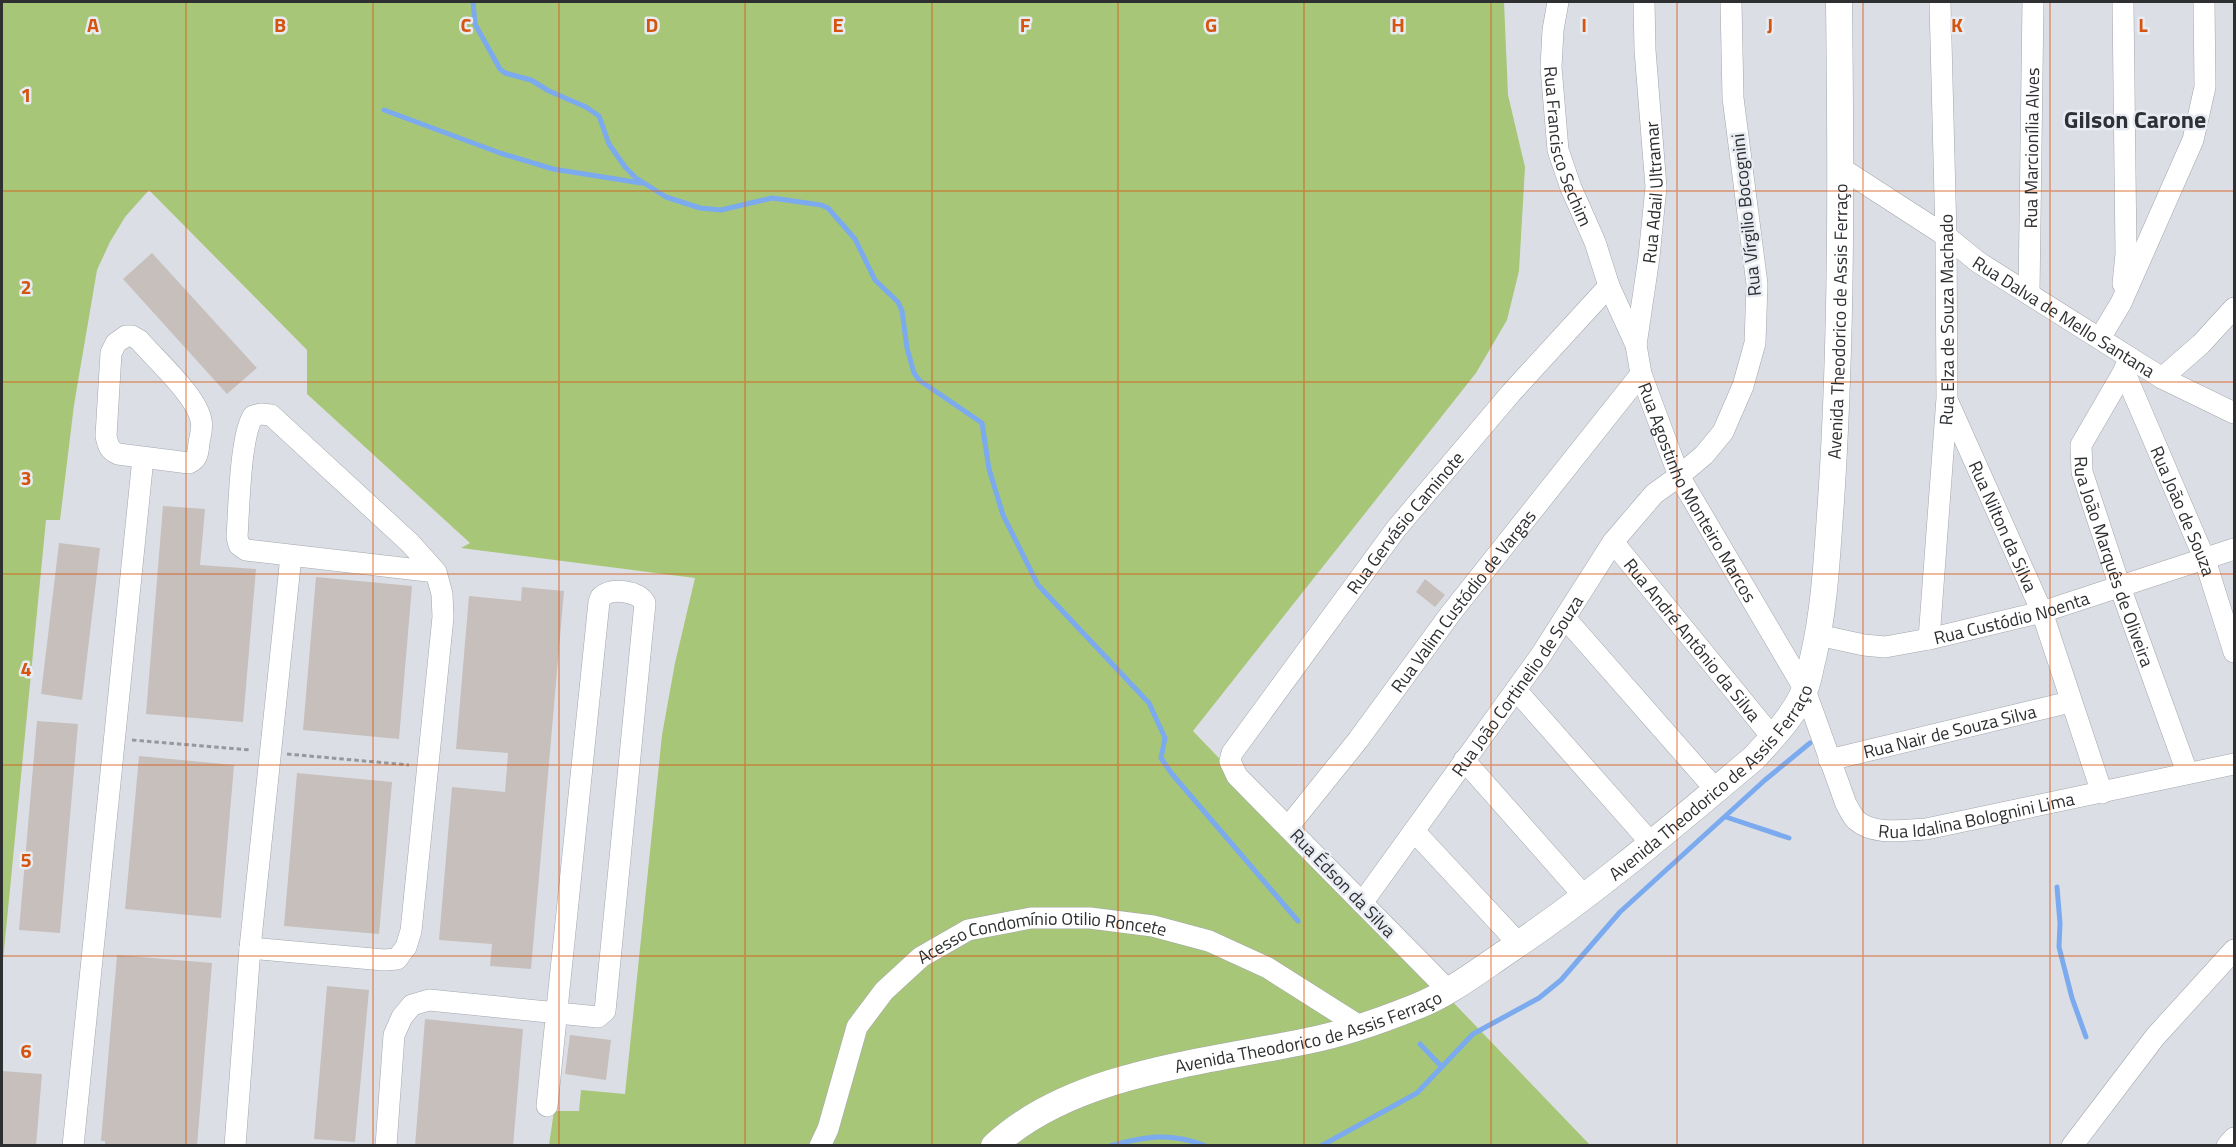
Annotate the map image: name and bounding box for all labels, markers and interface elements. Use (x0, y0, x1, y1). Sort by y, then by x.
text: A (87, 9, 99, 40)
text: B (274, 9, 286, 40)
text: C (461, 9, 472, 40)
text: D (646, 9, 658, 40)
text: E (832, 9, 844, 40)
text: F (1020, 9, 1031, 40)
text: G (1205, 9, 1217, 40)
text: H (1391, 9, 1405, 40)
text: I (1581, 9, 1587, 40)
text: J (1767, 9, 1773, 40)
text: K (1951, 9, 1963, 40)
text: L (2138, 9, 2148, 40)
street label: Rua Francisco Sechim (1537, 65, 1600, 230)
street label: Rua Marcionília Alves (2016, 67, 2046, 229)
text: 1 (20, 79, 32, 110)
district label: Gilson Carone (2064, 101, 2206, 137)
street label: Rua Adail Ultramar (1635, 120, 1670, 265)
street label: Rua Vírgilio Bocognini (1724, 132, 1768, 298)
street label: Avenida Theodorico de Assis Ferraço (1820, 183, 1854, 460)
street label: Rua Elza de Souza Machado (1932, 214, 1961, 426)
street label: Rua Dalva de Mello Santana (1968, 249, 2160, 384)
text: 2 (20, 271, 32, 302)
street label: Rua Agostinho Monteiro Marcos (1632, 378, 1764, 607)
street label: Rua João de Souza (2144, 441, 2223, 579)
street label: Rua Gervásio Caminote (1339, 445, 1470, 599)
street label: Rua Nilton da Silva (1962, 456, 2045, 596)
street label: Rua João Marquês de Oliveira (2068, 456, 2161, 670)
text: 3 (20, 462, 32, 493)
street label: Rua Valim Custódio de Vargas (1384, 503, 1542, 698)
street label: Rua André Antônio da Silva (1618, 552, 1768, 727)
street label: Rua Custódio Noenta (1931, 584, 2093, 651)
street label: Rua João Cortinelio de Souza (1444, 590, 1589, 782)
text: 4 (20, 653, 32, 684)
street label: Avenida Theodorico de Assis Ferraço (1602, 680, 1819, 887)
street label: Rua Nair de Souza Silva (1860, 697, 2039, 765)
street label: Rua Idalina Bolognini Lima (1877, 785, 2077, 844)
street label: Rua Édson da Silva (1284, 822, 1402, 944)
text: 5 (20, 844, 32, 875)
street label: Acesso Condomínio Otilio Roncete (912, 905, 1170, 970)
street label: Avenida Theodorico de Assis Ferraço (1172, 983, 1446, 1079)
text: 6 (20, 1035, 32, 1066)

